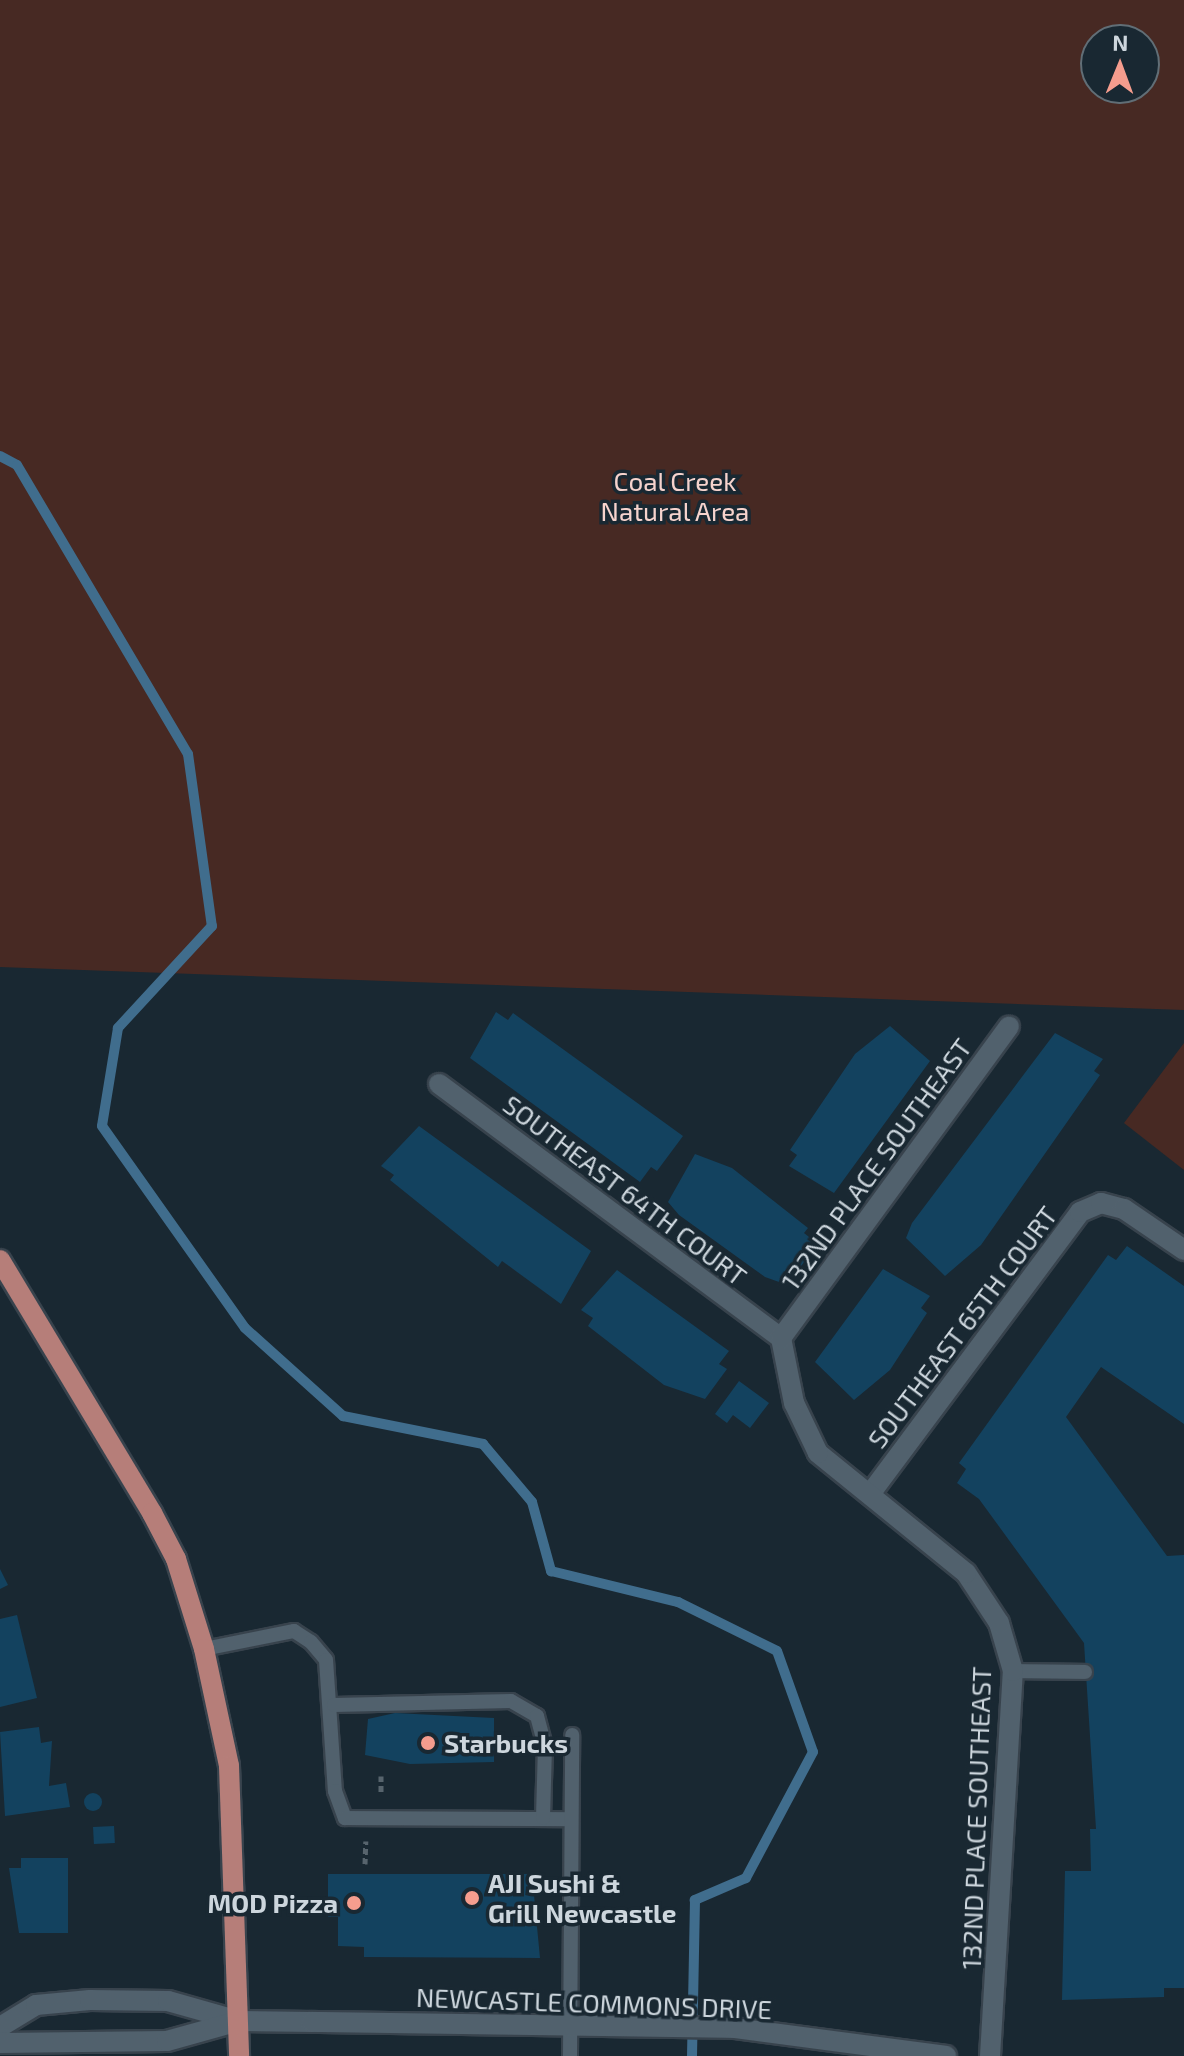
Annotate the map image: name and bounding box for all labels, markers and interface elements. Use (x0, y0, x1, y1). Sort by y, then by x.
north arrow (1080, 24, 1160, 104)
text: N (1112, 29, 1129, 55)
park label: Coal Creek Natural Area (600, 465, 750, 526)
street label: 132ND PLACE SOUTHEAST (774, 1032, 978, 1296)
street label: SOUTHEAST 64TH COURT (497, 1088, 753, 1292)
street label: SOUTHEAST 65TH COURT (861, 1200, 1063, 1454)
street label: 132ND PLACE SOUTHEAST (955, 1666, 997, 1970)
place label: Starbucks (444, 1727, 568, 1759)
marker: Starbucks (419, 1734, 437, 1752)
place label: AJI Sushi & Grill Newcastle (488, 1867, 677, 1928)
place label: MOD Pizza (208, 1887, 338, 1919)
marker: AJI Sushi & Grill Newcastle (463, 1889, 481, 1907)
marker: MOD Pizza (345, 1894, 363, 1912)
street label: NEWCASTLE COMMONS DRIVE (416, 1981, 772, 2025)

